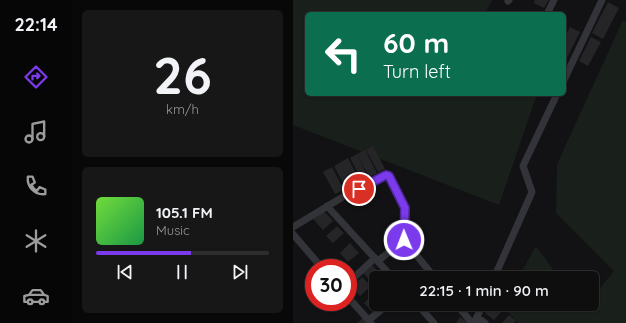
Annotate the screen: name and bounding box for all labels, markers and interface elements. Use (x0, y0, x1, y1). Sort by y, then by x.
text: 22:14 (15, 13, 57, 36)
text: 60 m (383, 25, 449, 60)
icon: left (317, 28, 369, 80)
text: 26 (153, 42, 212, 107)
text: Turn left (383, 60, 451, 83)
icon: directions (22, 63, 50, 91)
text: km/h (166, 101, 199, 117)
icon: music (22, 118, 50, 146)
icon: phone (22, 172, 50, 200)
pin (342, 172, 376, 206)
icon: arrive (348, 178, 370, 200)
text: 105.1 FM (156, 203, 213, 222)
position arrow (383, 219, 425, 261)
text: Music (156, 222, 190, 238)
icon: climate (22, 227, 50, 255)
speed limit sign: 30 (305, 259, 357, 311)
icon: previous (114, 261, 136, 283)
icon: pause (171, 261, 193, 283)
icon: next (229, 261, 251, 283)
text: 22:15 · 1 min · 90 m (419, 281, 549, 300)
icon: car (22, 282, 50, 310)

